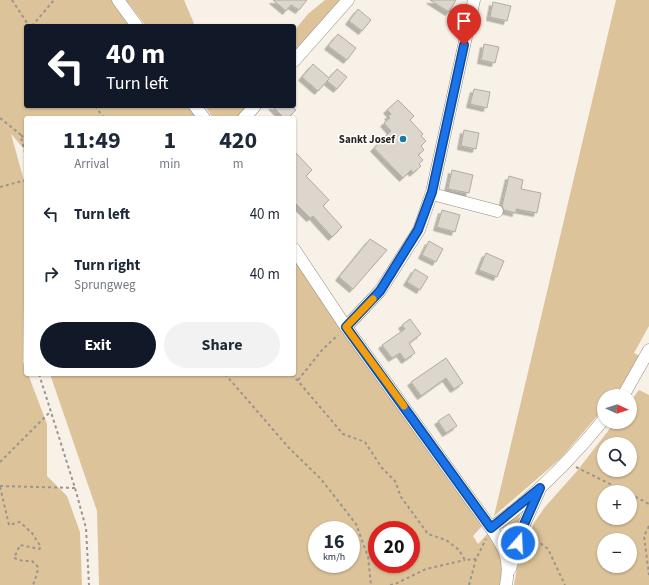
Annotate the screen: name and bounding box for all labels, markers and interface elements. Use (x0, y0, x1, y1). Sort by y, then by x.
pin (447, 4, 481, 45)
icon: arrive (453, 10, 475, 32)
text: 40 m (106, 34, 165, 74)
icon: left (40, 40, 92, 92)
text: Turn left (106, 71, 168, 96)
text: 11:49 (63, 123, 121, 158)
text: 1 (164, 123, 176, 158)
text: 420 (219, 123, 257, 158)
place label: Sankt Josef (339, 132, 396, 147)
marker: Sankt Josef (398, 134, 408, 144)
text: Arrival (74, 155, 109, 173)
text: min (159, 155, 180, 173)
text: m (233, 155, 244, 173)
icon: left (40, 203, 62, 225)
text: Turn left (74, 204, 130, 225)
text: 40 m (250, 204, 280, 225)
text: Turn right (74, 255, 140, 276)
icon: right (40, 263, 62, 285)
text: 40 m (250, 264, 280, 285)
text: Sprungweg (74, 276, 136, 294)
button: Exit (40, 322, 156, 368)
button: Share (164, 322, 280, 368)
north arrow (597, 389, 637, 429)
map controls (597, 389, 637, 573)
button: search (597, 437, 637, 477)
button: + (597, 485, 637, 525)
speed limit sign: 20 (368, 521, 420, 573)
position arrow (497, 522, 539, 564)
text: 16 (323, 528, 345, 556)
button: − (597, 533, 637, 573)
text: km/h (323, 550, 345, 564)

